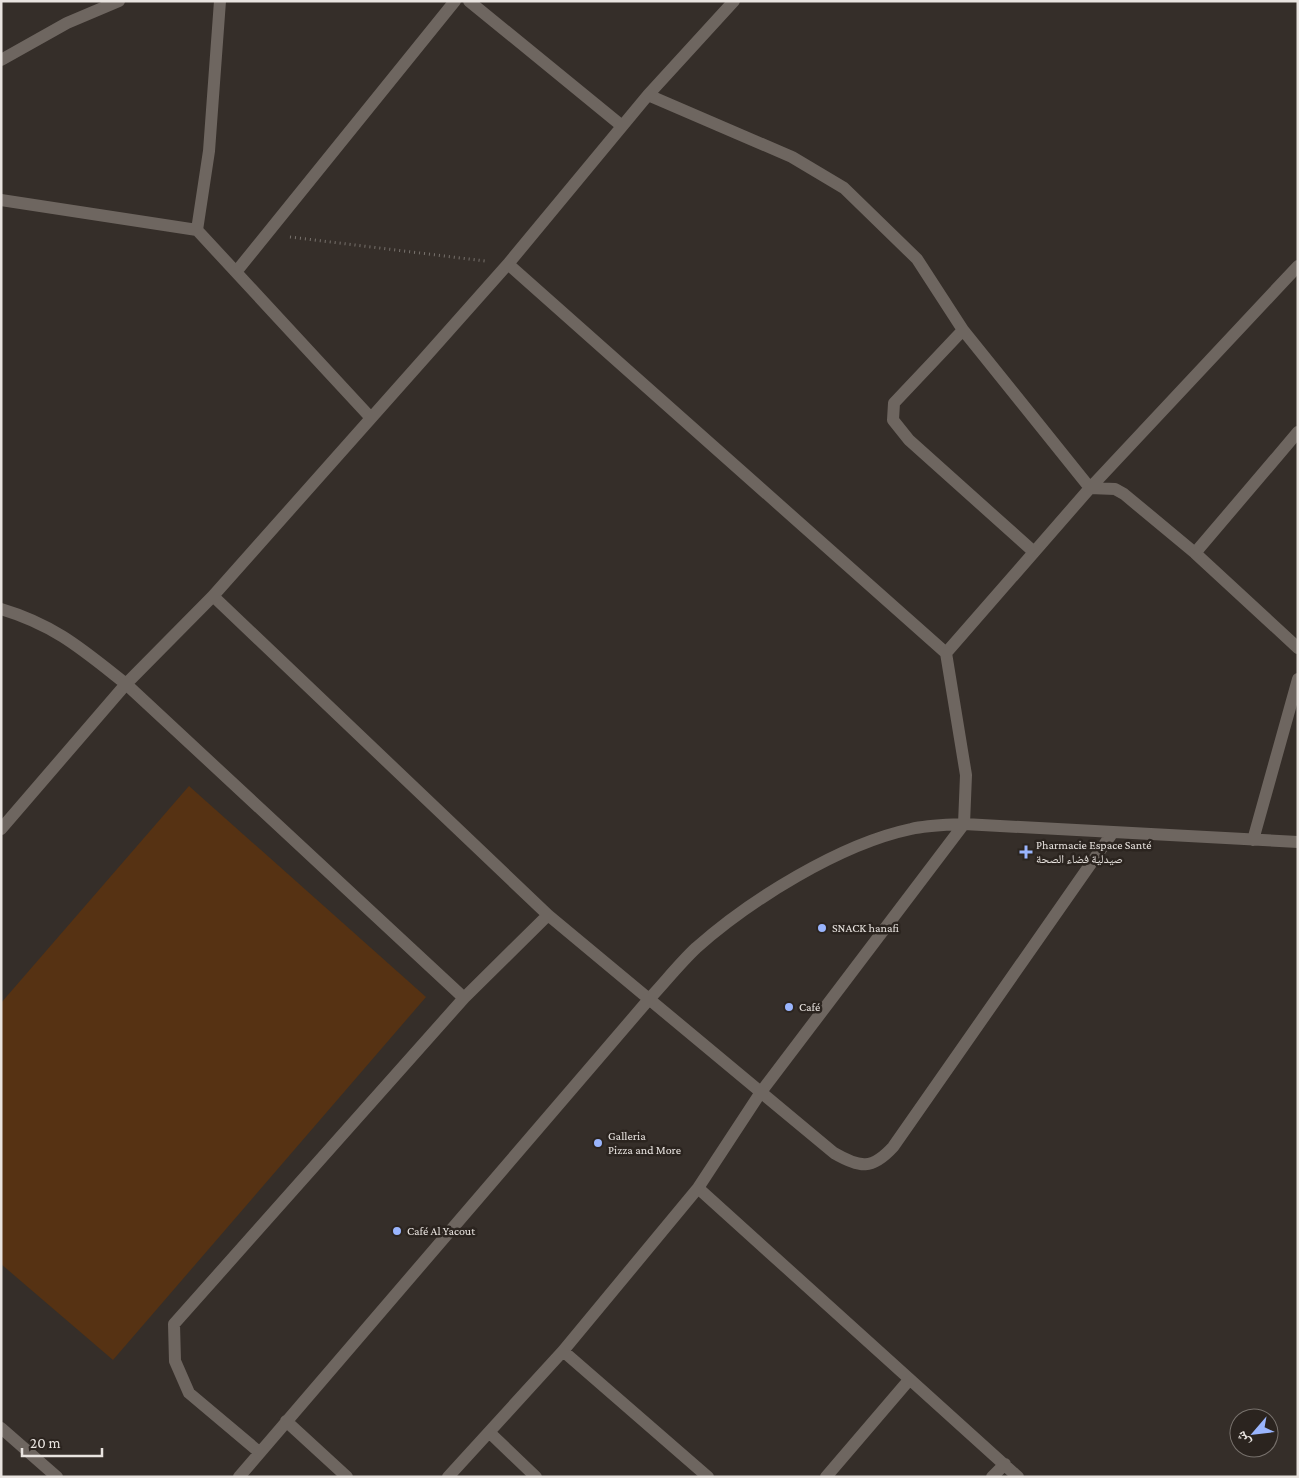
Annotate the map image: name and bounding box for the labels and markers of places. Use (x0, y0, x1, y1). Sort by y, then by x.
place label: Pharmacie Espace Santé صيدلية فضاء الصحة (1036, 838, 1151, 866)
marker: Pharmacie Espace Santé صيدلية فضاء الصحة (1020, 846, 1032, 858)
place label: SNACK hanafi (832, 921, 899, 935)
marker: SNACK hanafi (816, 922, 828, 934)
place label: Café (799, 1000, 820, 1014)
marker: Café (783, 1001, 795, 1013)
place label: Galleria Pizza and More (608, 1129, 681, 1157)
marker: Galleria Pizza and More (592, 1137, 604, 1149)
place label: Café Al Yacout (407, 1224, 476, 1238)
marker: Café Al Yacout (391, 1225, 403, 1237)

